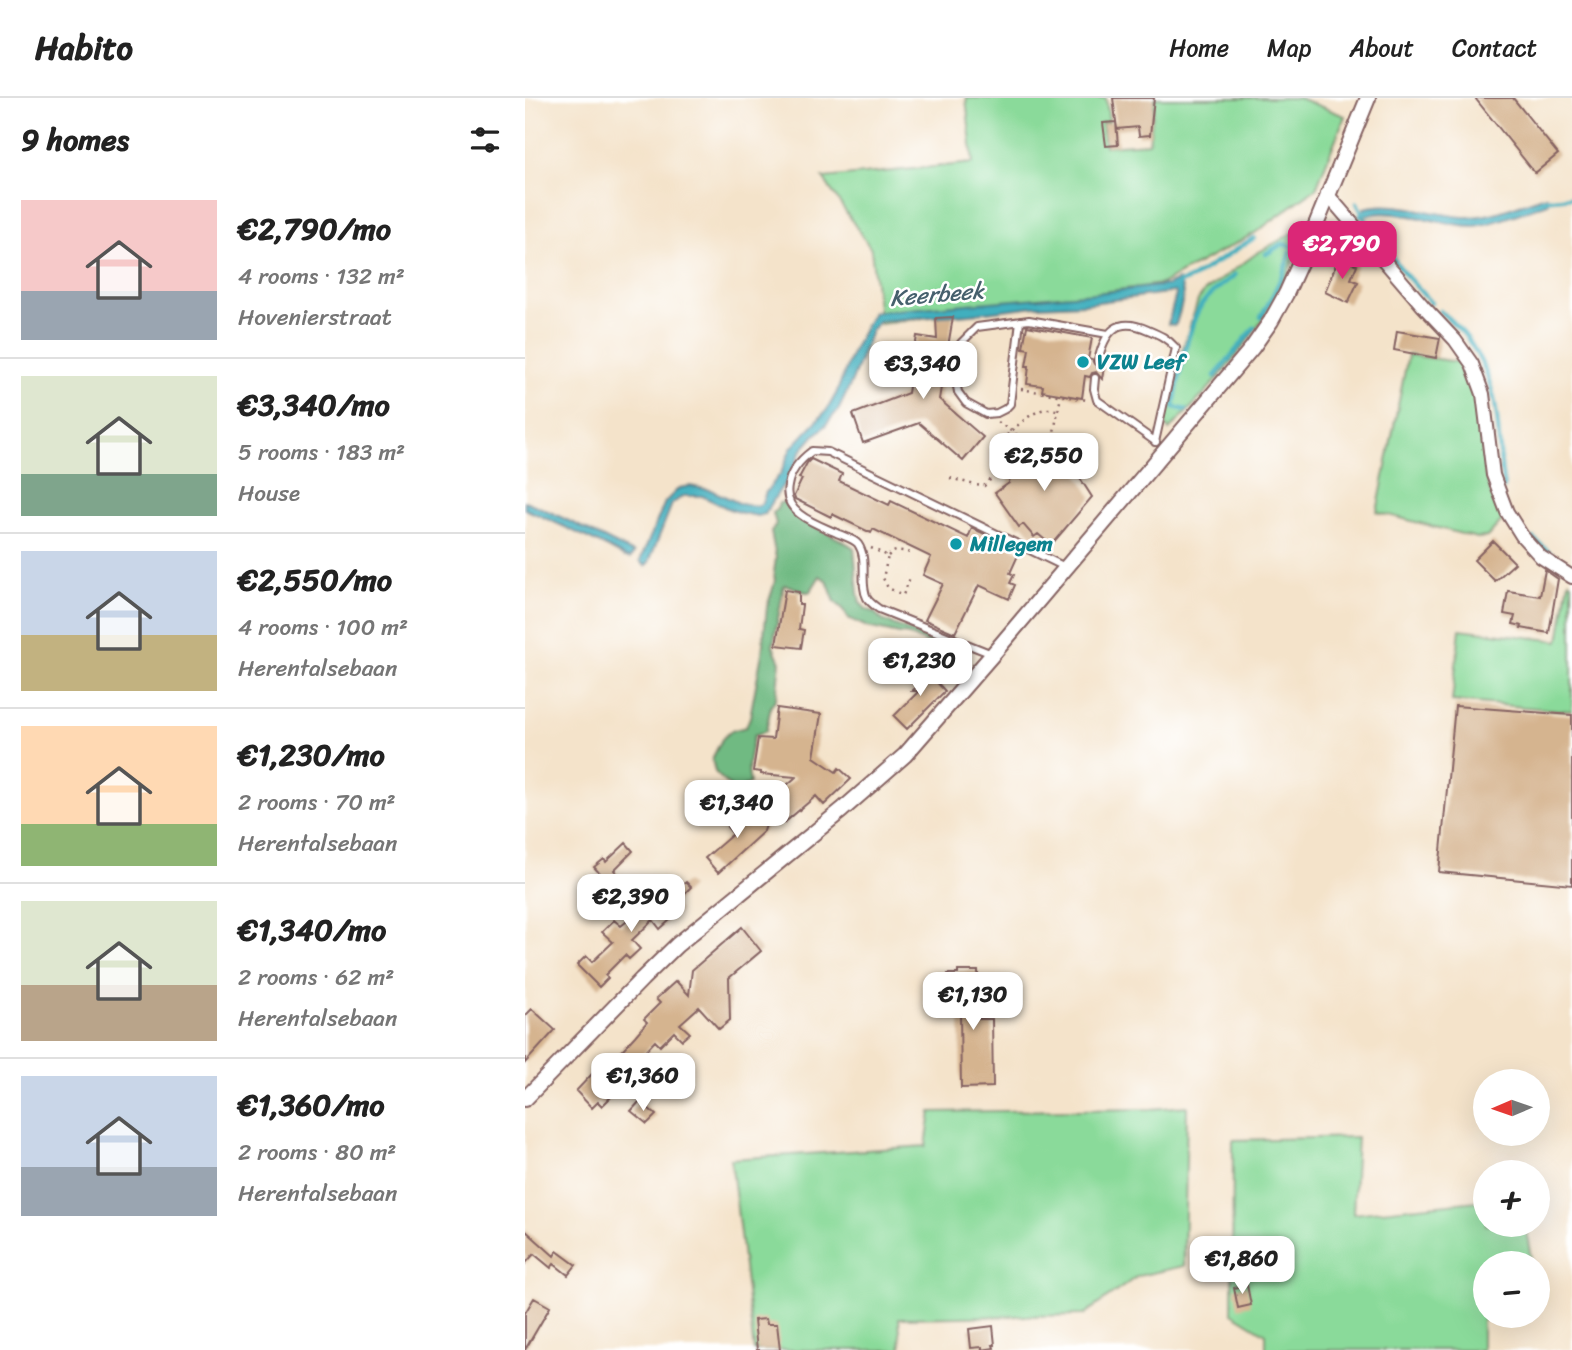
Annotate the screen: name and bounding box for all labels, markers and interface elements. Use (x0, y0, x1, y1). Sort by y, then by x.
text: Habito (35, 19, 133, 77)
text: Home (1169, 27, 1229, 69)
text: Map (1267, 27, 1311, 69)
text: About (1349, 27, 1414, 69)
text: Contact (1452, 27, 1537, 69)
text: 9 homes (21, 113, 129, 167)
icon: filters (466, 121, 504, 159)
text: €2,790/mo (238, 202, 391, 256)
pin: €2,790 (1285, 222, 1399, 281)
text: €2,790 (1304, 223, 1380, 264)
icon: home (77, 228, 161, 312)
text: 4 rooms · 132 m² (238, 256, 405, 297)
water label: Keerbeek (888, 270, 988, 319)
text: Hovenierstraat (238, 297, 392, 338)
pin: €3,340 (866, 342, 980, 401)
text: €3,340 (885, 343, 961, 384)
place label: VZW Leef (1097, 343, 1188, 381)
marker: VZW Leef (1075, 354, 1091, 370)
text: €3,340/mo (238, 378, 390, 432)
icon: home (77, 404, 161, 488)
text: 5 rooms · 183 m² (238, 432, 405, 473)
pin: €2,550 (987, 434, 1101, 493)
text: €2,550 (1005, 435, 1083, 476)
text: House (238, 473, 300, 514)
place label: Millegem (969, 525, 1053, 563)
marker: Millegem (948, 536, 964, 552)
text: €2,550/mo (238, 553, 392, 607)
icon: home (77, 579, 161, 663)
text: 4 rooms · 100 m² (238, 607, 408, 648)
pin: €1,230 (863, 638, 977, 698)
text: €1,230 (884, 640, 956, 681)
text: Herentalsebaan (238, 648, 397, 689)
text: €1,230/mo (238, 728, 385, 782)
icon: home (77, 754, 161, 838)
pin: €1,340 (680, 780, 794, 840)
text: 2 rooms · 70 m² (238, 782, 396, 823)
text: €1,340 (701, 782, 773, 823)
text: Herentalsebaan (238, 823, 397, 864)
pin: €2,390 (574, 874, 688, 934)
text: €2,390 (593, 876, 669, 917)
text: €1,340/mo (238, 903, 386, 957)
icon: home (77, 929, 161, 1013)
text: 2 rooms · 62 m² (238, 957, 394, 998)
pin: €1,130 (916, 972, 1030, 1032)
text: €1,130 (939, 974, 1007, 1015)
text: Herentalsebaan (238, 998, 397, 1039)
pin: €1,360 (586, 1054, 700, 1113)
text: €1,360 (607, 1055, 679, 1096)
north arrow (1473, 1069, 1551, 1146)
map controls (1473, 1069, 1550, 1328)
text: €1,360/mo (238, 1078, 385, 1132)
icon: home (77, 1104, 161, 1188)
text: 2 rooms · 80 m² (238, 1132, 396, 1173)
button: + (1473, 1160, 1550, 1237)
text: Herentalsebaan (238, 1173, 397, 1214)
pin: €1,860 (1185, 1236, 1299, 1296)
text: €1,860 (1206, 1238, 1278, 1279)
button: − (1473, 1251, 1550, 1328)

